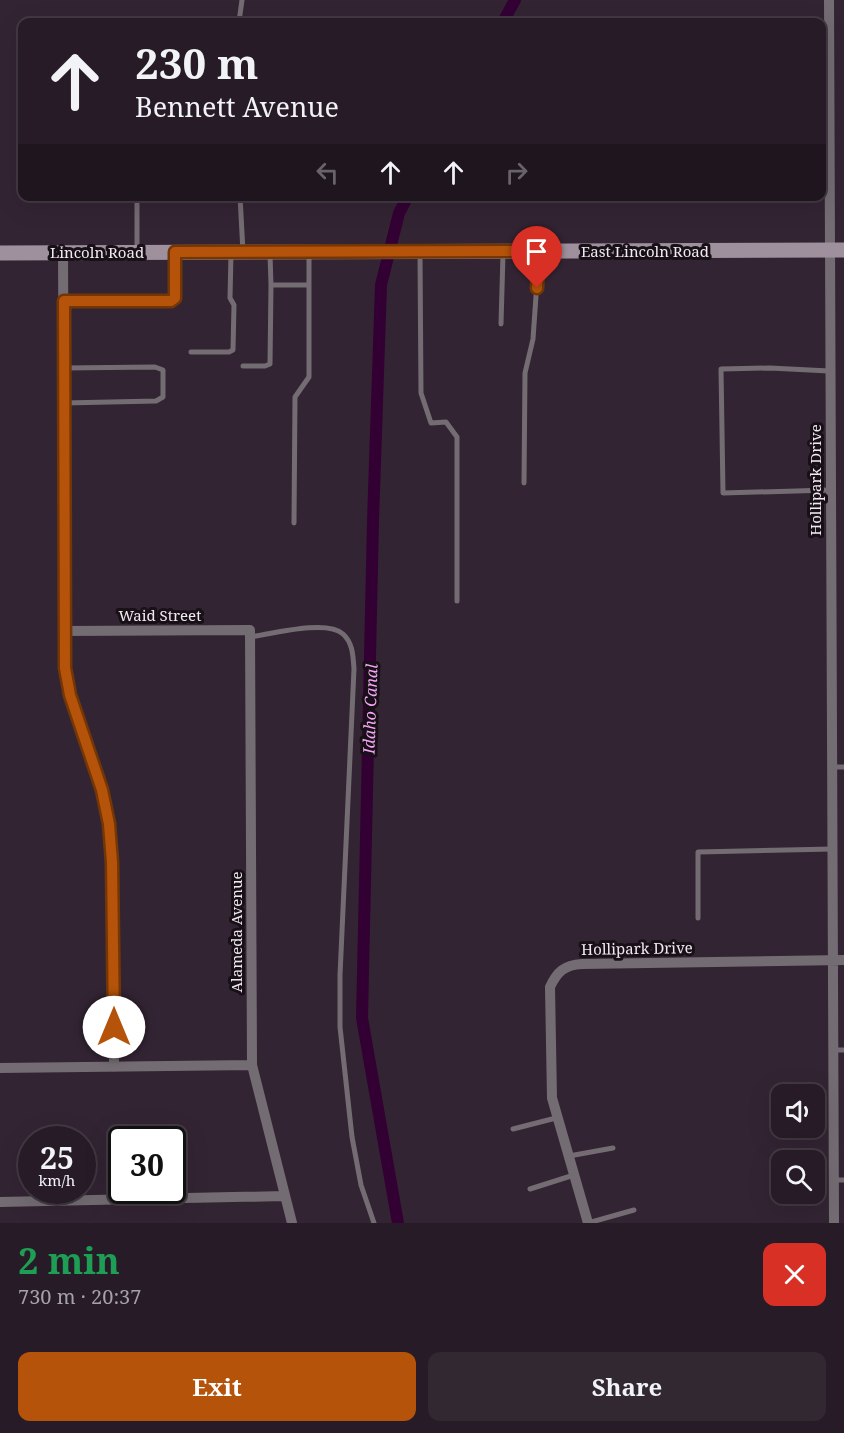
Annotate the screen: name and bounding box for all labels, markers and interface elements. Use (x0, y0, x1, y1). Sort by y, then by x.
text: 230 m (135, 34, 259, 91)
icon: ahead (36, 42, 114, 120)
text: Bennett Avenue (135, 88, 339, 125)
icon: left (311, 156, 344, 189)
icon: ahead (374, 156, 407, 189)
icon: ahead (437, 156, 470, 189)
icon: right (500, 156, 533, 189)
pin (511, 226, 562, 288)
icon: arrive (520, 235, 553, 268)
street label: East Lincoln Road (581, 241, 709, 261)
street label: Lincoln Road (50, 242, 144, 262)
street label: Hollipark Drive (805, 424, 825, 536)
street label: Waid Street (119, 605, 201, 625)
water label: Idaho Canal (357, 663, 383, 756)
street label: Alameda Avenue (226, 871, 246, 993)
street label: Hollipark Drive (581, 937, 693, 959)
position arrow (82, 995, 146, 1059)
map controls (771, 1084, 825, 1204)
button: sound (771, 1084, 825, 1138)
speed limit sign: 30 (108, 1126, 186, 1204)
text: 25 (40, 1137, 74, 1178)
button: search (771, 1150, 825, 1204)
text: km/h (39, 1170, 75, 1190)
text: 2 min (18, 1236, 120, 1285)
button: close (763, 1243, 826, 1306)
text: 730 m · 20:37 (18, 1283, 141, 1310)
button: Exit (18, 1352, 416, 1421)
button: Share (428, 1352, 826, 1421)

